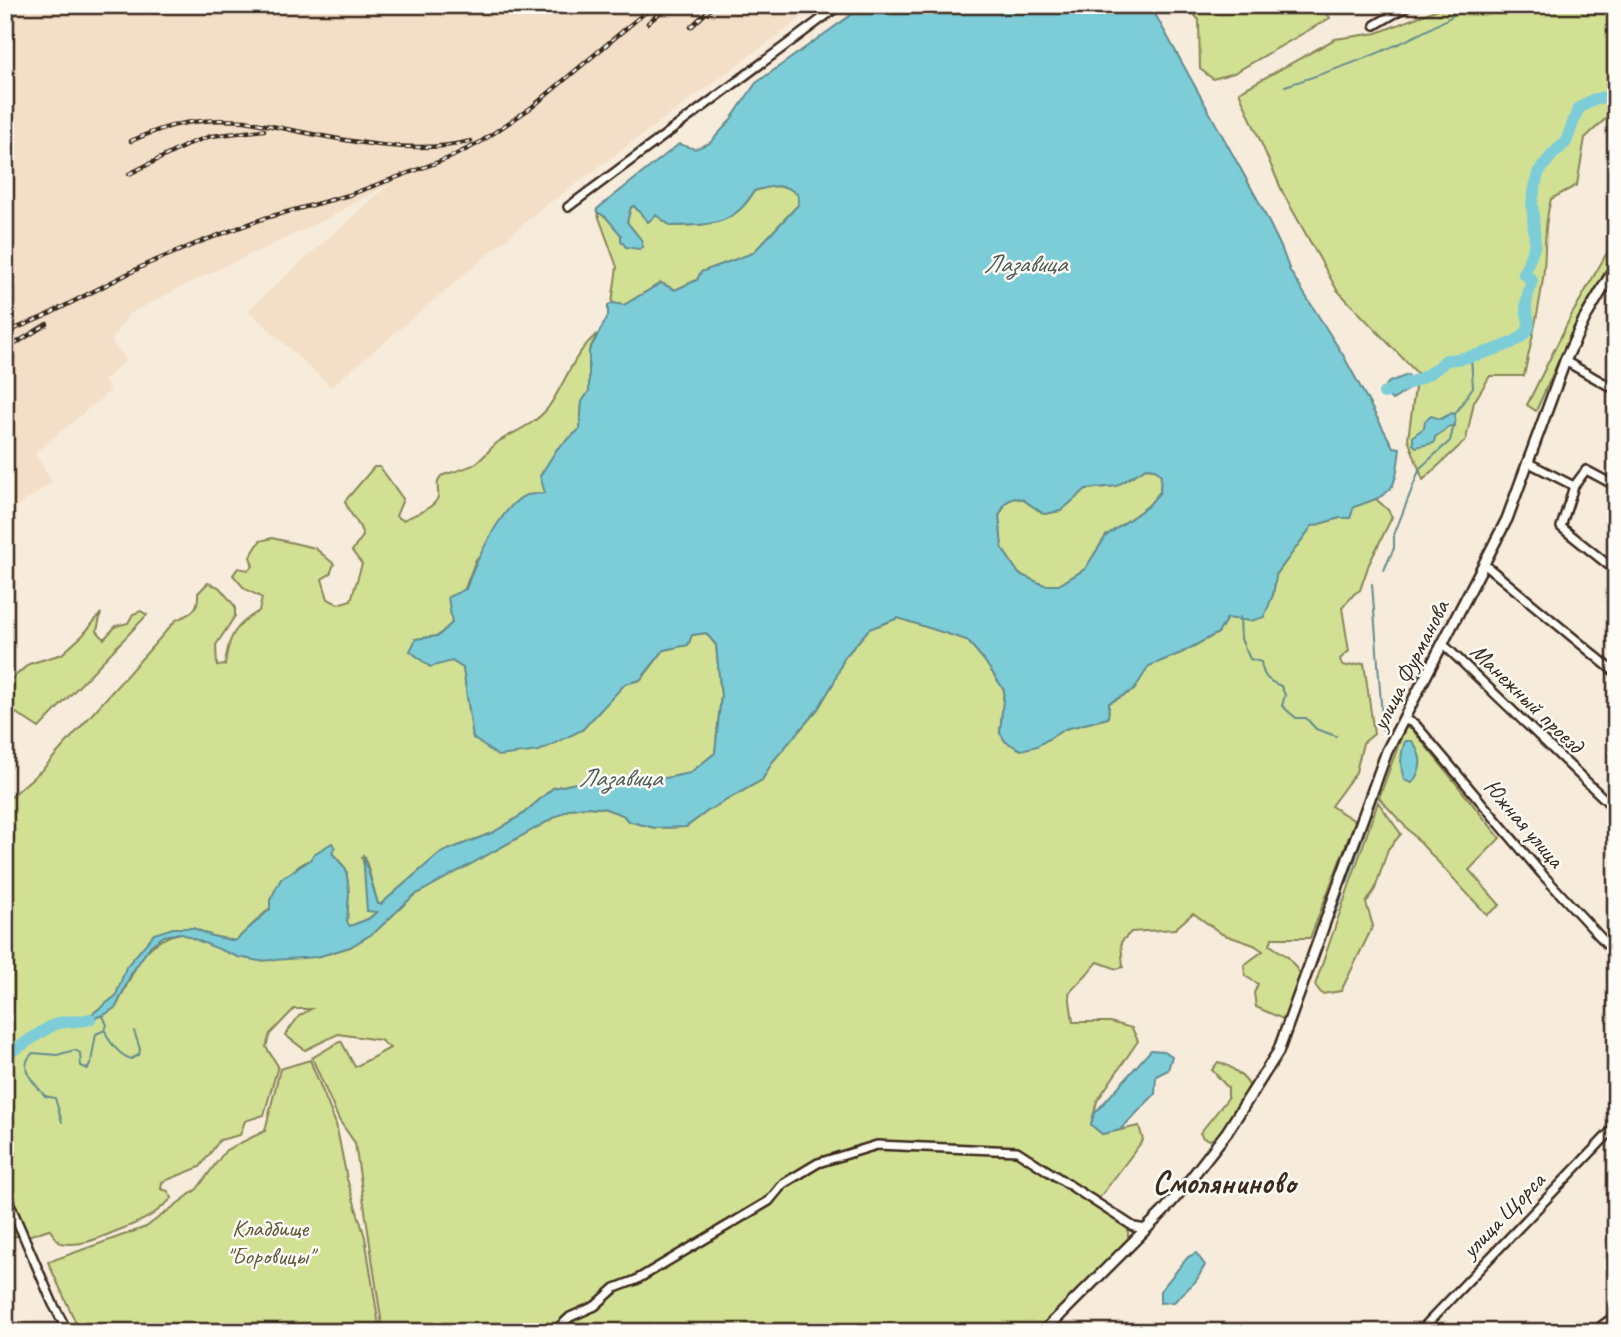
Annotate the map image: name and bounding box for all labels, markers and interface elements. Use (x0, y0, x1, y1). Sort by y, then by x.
water label: Лазавица (983, 247, 1069, 280)
street label: улица Фурманова (1363, 594, 1456, 737)
street label: Манежный проезд (1464, 636, 1592, 761)
water label: Лазавица (578, 761, 664, 794)
street label: Южная улица (1477, 772, 1572, 875)
district label: Смоляниново (1152, 1162, 1299, 1203)
street label: улица Щорса (1453, 1165, 1552, 1266)
park label: Кладбище "Боровицы" (226, 1213, 319, 1271)

